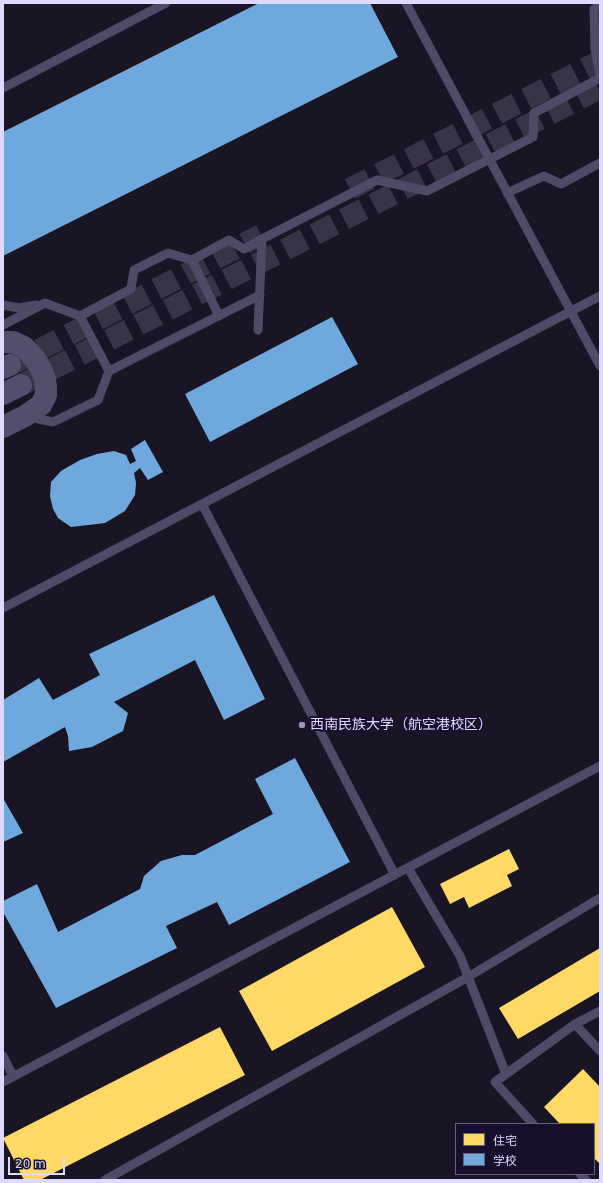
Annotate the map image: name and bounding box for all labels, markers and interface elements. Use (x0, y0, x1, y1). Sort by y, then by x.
place label: 西南民族大学（航空港校区） (310, 717, 492, 733)
marker: 西南民族大学（航空港校区） (297, 720, 307, 730)
legend (455, 1123, 595, 1175)
text: 住宅 (493, 1134, 517, 1148)
scale bar (10, 1149, 67, 1175)
text: 学校 (493, 1154, 517, 1168)
text: 20 m (15, 1157, 46, 1171)

